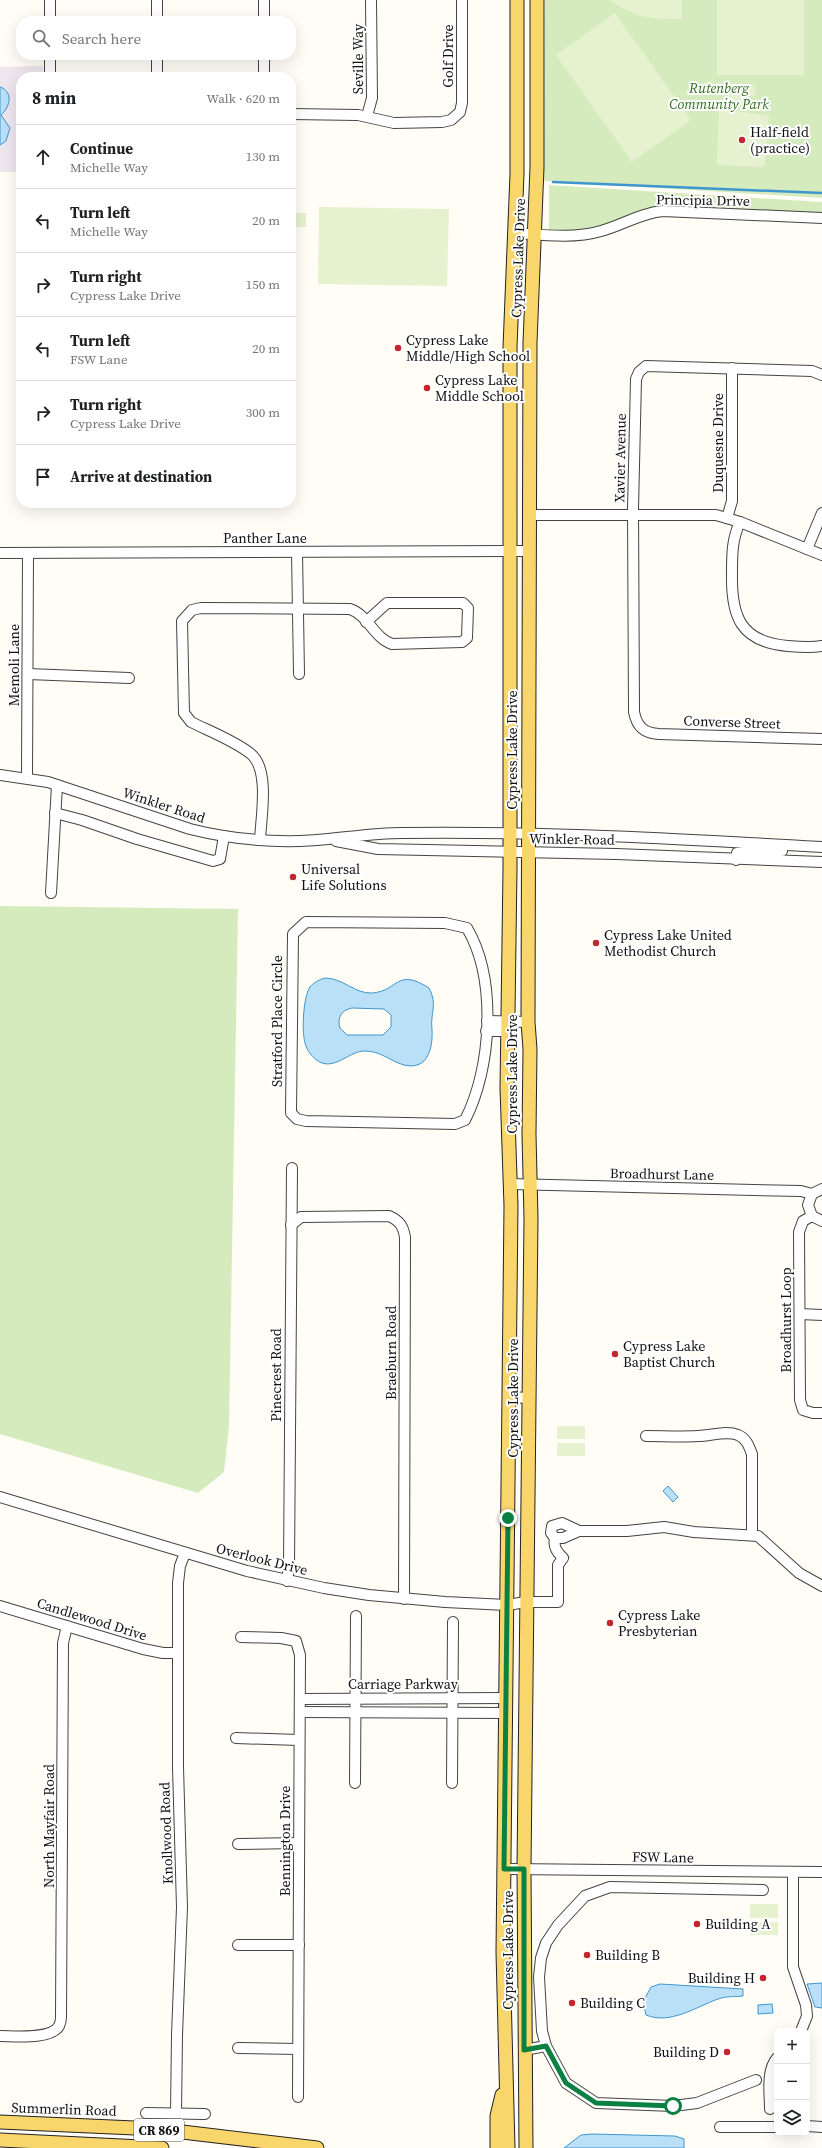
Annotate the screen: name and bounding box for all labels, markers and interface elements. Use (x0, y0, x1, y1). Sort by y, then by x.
search box (16, 16, 296, 60)
street label: Seville Way (348, 23, 368, 94)
street label: Golf Drive (438, 24, 458, 88)
icon: search (30, 27, 52, 49)
text: Search here (62, 28, 141, 49)
park label: Rutenberg Community Park (669, 78, 769, 114)
text: 8 min (32, 86, 76, 110)
text: Walk · 620 m (207, 90, 280, 107)
place label: Half-field (practice) (750, 122, 810, 158)
marker: Half-field (practice) (737, 135, 747, 145)
text: Continue (70, 138, 133, 159)
icon: ahead (32, 146, 54, 168)
text: 130 m (246, 148, 280, 165)
text: Michelle Way (70, 159, 148, 176)
street label: Principia Drive (656, 189, 750, 211)
street label: Cypress Lake Drive (506, 198, 530, 318)
text: Turn left (70, 202, 130, 223)
icon: left (32, 210, 54, 232)
text: 20 m (252, 212, 280, 229)
text: Michelle Way (70, 223, 148, 240)
text: Turn right (70, 266, 142, 287)
icon: right (32, 274, 54, 296)
text: 150 m (246, 276, 280, 293)
text: Cypress Lake Drive (70, 287, 181, 304)
text: Turn left (70, 330, 130, 351)
place label: Cypress Lake Middle/High School (406, 330, 530, 366)
icon: left (32, 338, 54, 360)
text: 20 m (252, 340, 280, 357)
marker: Cypress Lake Middle/High School (393, 343, 403, 353)
text: FSW Lane (70, 351, 128, 368)
place label: Cypress Lake Middle School (435, 370, 524, 406)
marker: Cypress Lake Middle School (422, 383, 432, 393)
street label: Duquesne Drive (708, 393, 728, 493)
text: Turn right (70, 394, 142, 415)
icon: right (32, 402, 54, 424)
text: 300 m (246, 404, 280, 421)
street label: Xavier Avenue (609, 413, 631, 503)
text: Cypress Lake Drive (70, 415, 181, 432)
icon: arrive (32, 466, 54, 488)
text: Arrive at destination (70, 466, 212, 487)
street label: Panther Lane (223, 528, 307, 548)
street label: Memoli Lane (4, 624, 24, 706)
street label: Cypress Lake Drive (502, 690, 522, 810)
street label: Converse Street (683, 710, 781, 734)
street label: Winkler Road (120, 782, 208, 828)
street label: Winkler Road (529, 828, 615, 850)
place label: Universal Life Solutions (301, 859, 387, 895)
marker: Universal Life Solutions (288, 872, 298, 882)
place label: Cypress Lake United Methodist Church (604, 925, 732, 961)
marker: Cypress Lake United Methodist Church (591, 938, 601, 948)
street label: Stratford Place Circle (267, 955, 287, 1087)
street label: Cypress Lake Drive (502, 1014, 522, 1134)
street label: Broadhurst Lane (610, 1163, 714, 1185)
street label: Broadhurst Loop (776, 1267, 796, 1373)
street label: Braeburn Road (381, 1306, 401, 1400)
street label: Pinecrest Road (266, 1328, 286, 1422)
place label: Cypress Lake Baptist Church (623, 1336, 716, 1372)
street label: Cypress Lake Drive (503, 1338, 523, 1458)
marker: Cypress Lake Baptist Church (610, 1349, 620, 1359)
route end (499, 1509, 517, 1527)
street label: Overlook Drive (214, 1538, 310, 1580)
street label: Candlewood Drive (34, 1593, 150, 1645)
place label: Cypress Lake Presbyterian (618, 1605, 701, 1641)
marker: Cypress Lake Presbyterian (605, 1618, 615, 1628)
street label: Carriage Parkway (348, 1674, 459, 1694)
street label: North Mayfair Road (39, 1764, 59, 1888)
street label: Knollwood Road (154, 1781, 178, 1884)
street label: Bennington Drive (275, 1786, 295, 1896)
street label: FSW Lane (632, 1846, 694, 1868)
street label: Cypress Lake Drive (498, 1890, 518, 2010)
place label: Building A (705, 1914, 771, 1934)
marker: Building A (692, 1919, 702, 1929)
place label: Building B (595, 1945, 660, 1965)
marker: Building B (582, 1950, 592, 1960)
place label: Building H (688, 1968, 755, 1988)
marker: Building H (758, 1973, 768, 1983)
place label: Building C (580, 1993, 645, 2013)
marker: Building C (567, 1998, 577, 2008)
map controls (774, 2028, 810, 2136)
button: + (774, 2028, 810, 2064)
place label: Building D (653, 2042, 719, 2062)
marker: Building D (722, 2047, 732, 2057)
button: − (774, 2064, 810, 2100)
street label: Summerlin Road (11, 2097, 117, 2121)
route start (664, 2097, 682, 2115)
button: layers (774, 2100, 810, 2136)
road number: CR 869 (134, 2119, 184, 2141)

